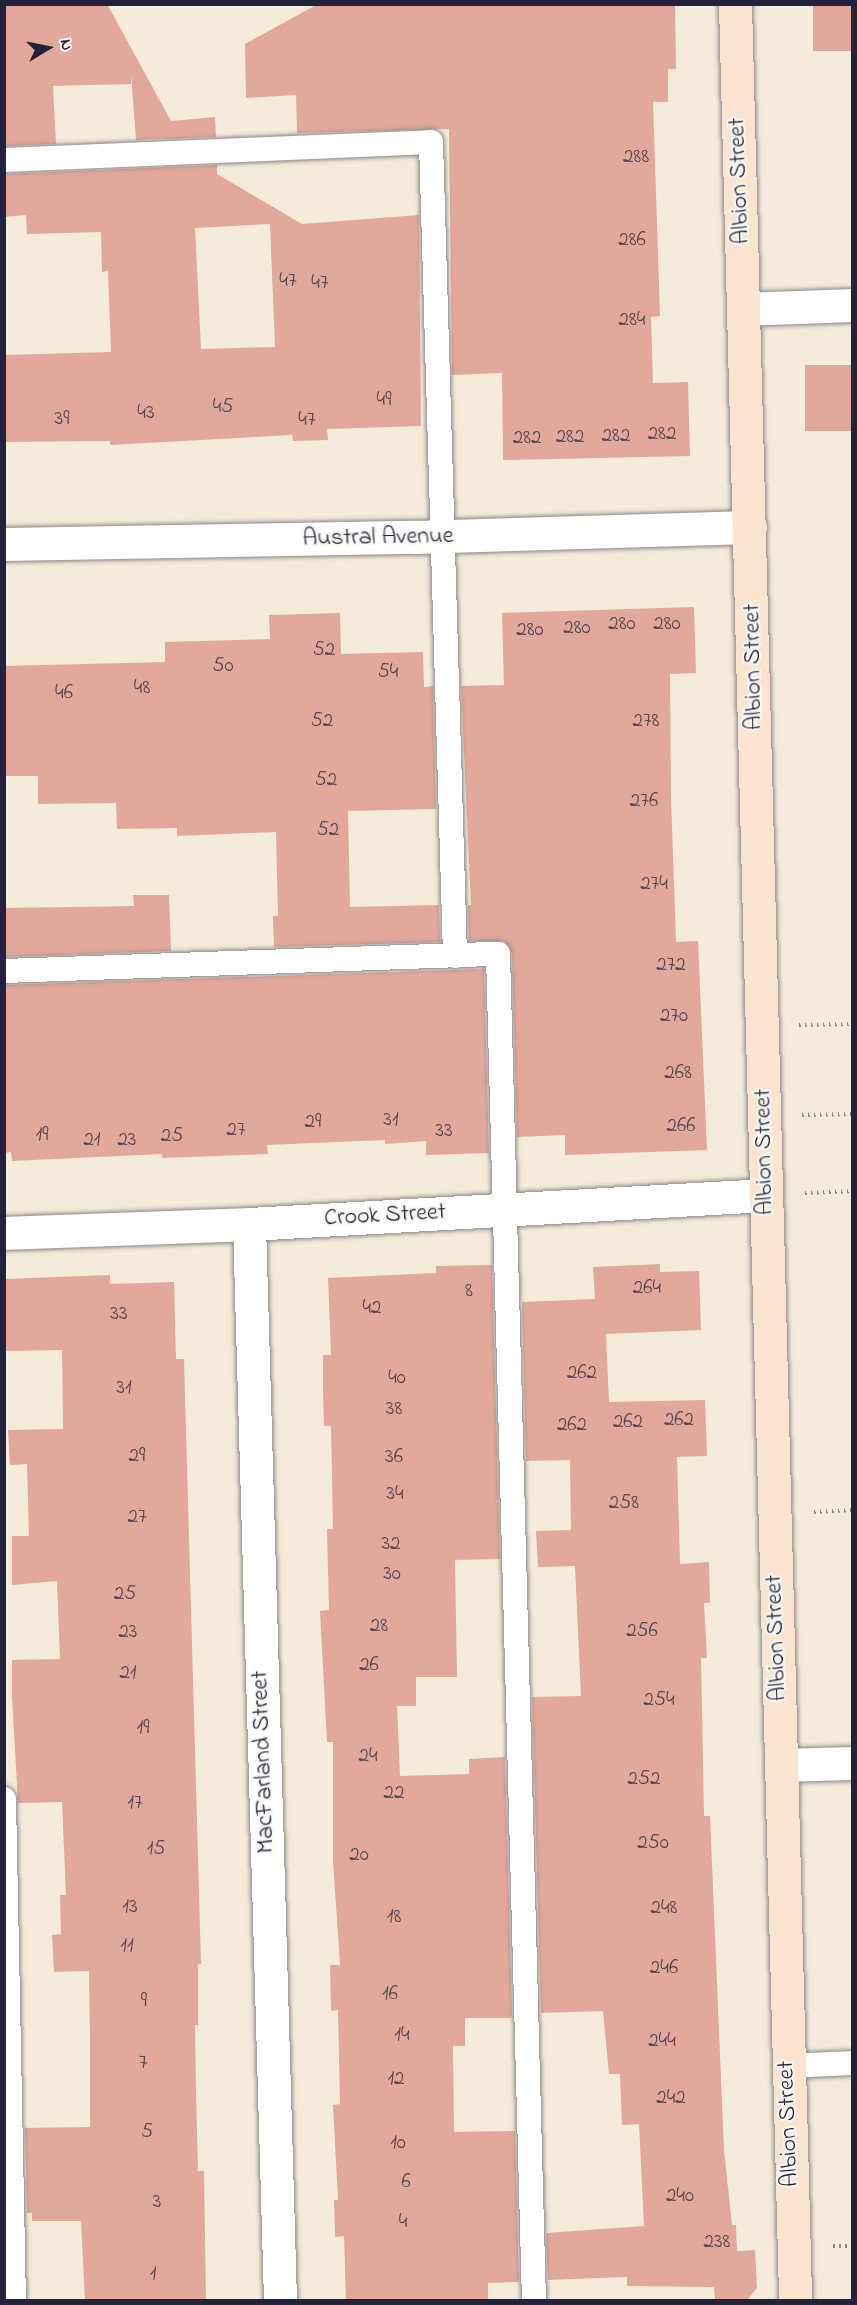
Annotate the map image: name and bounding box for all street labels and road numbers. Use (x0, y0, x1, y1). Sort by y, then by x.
street label: Albion Street (723, 117, 757, 245)
street label: Austral Avenue (302, 522, 454, 554)
street label: Albion Street (738, 603, 770, 731)
street label: Albion Street (749, 1088, 781, 1216)
street label: Crook Street (323, 1198, 447, 1234)
street label: Albion Street (760, 1574, 794, 1702)
street label: MacFarland Street (246, 1670, 282, 1854)
street label: Albion Street (772, 2060, 806, 2188)

